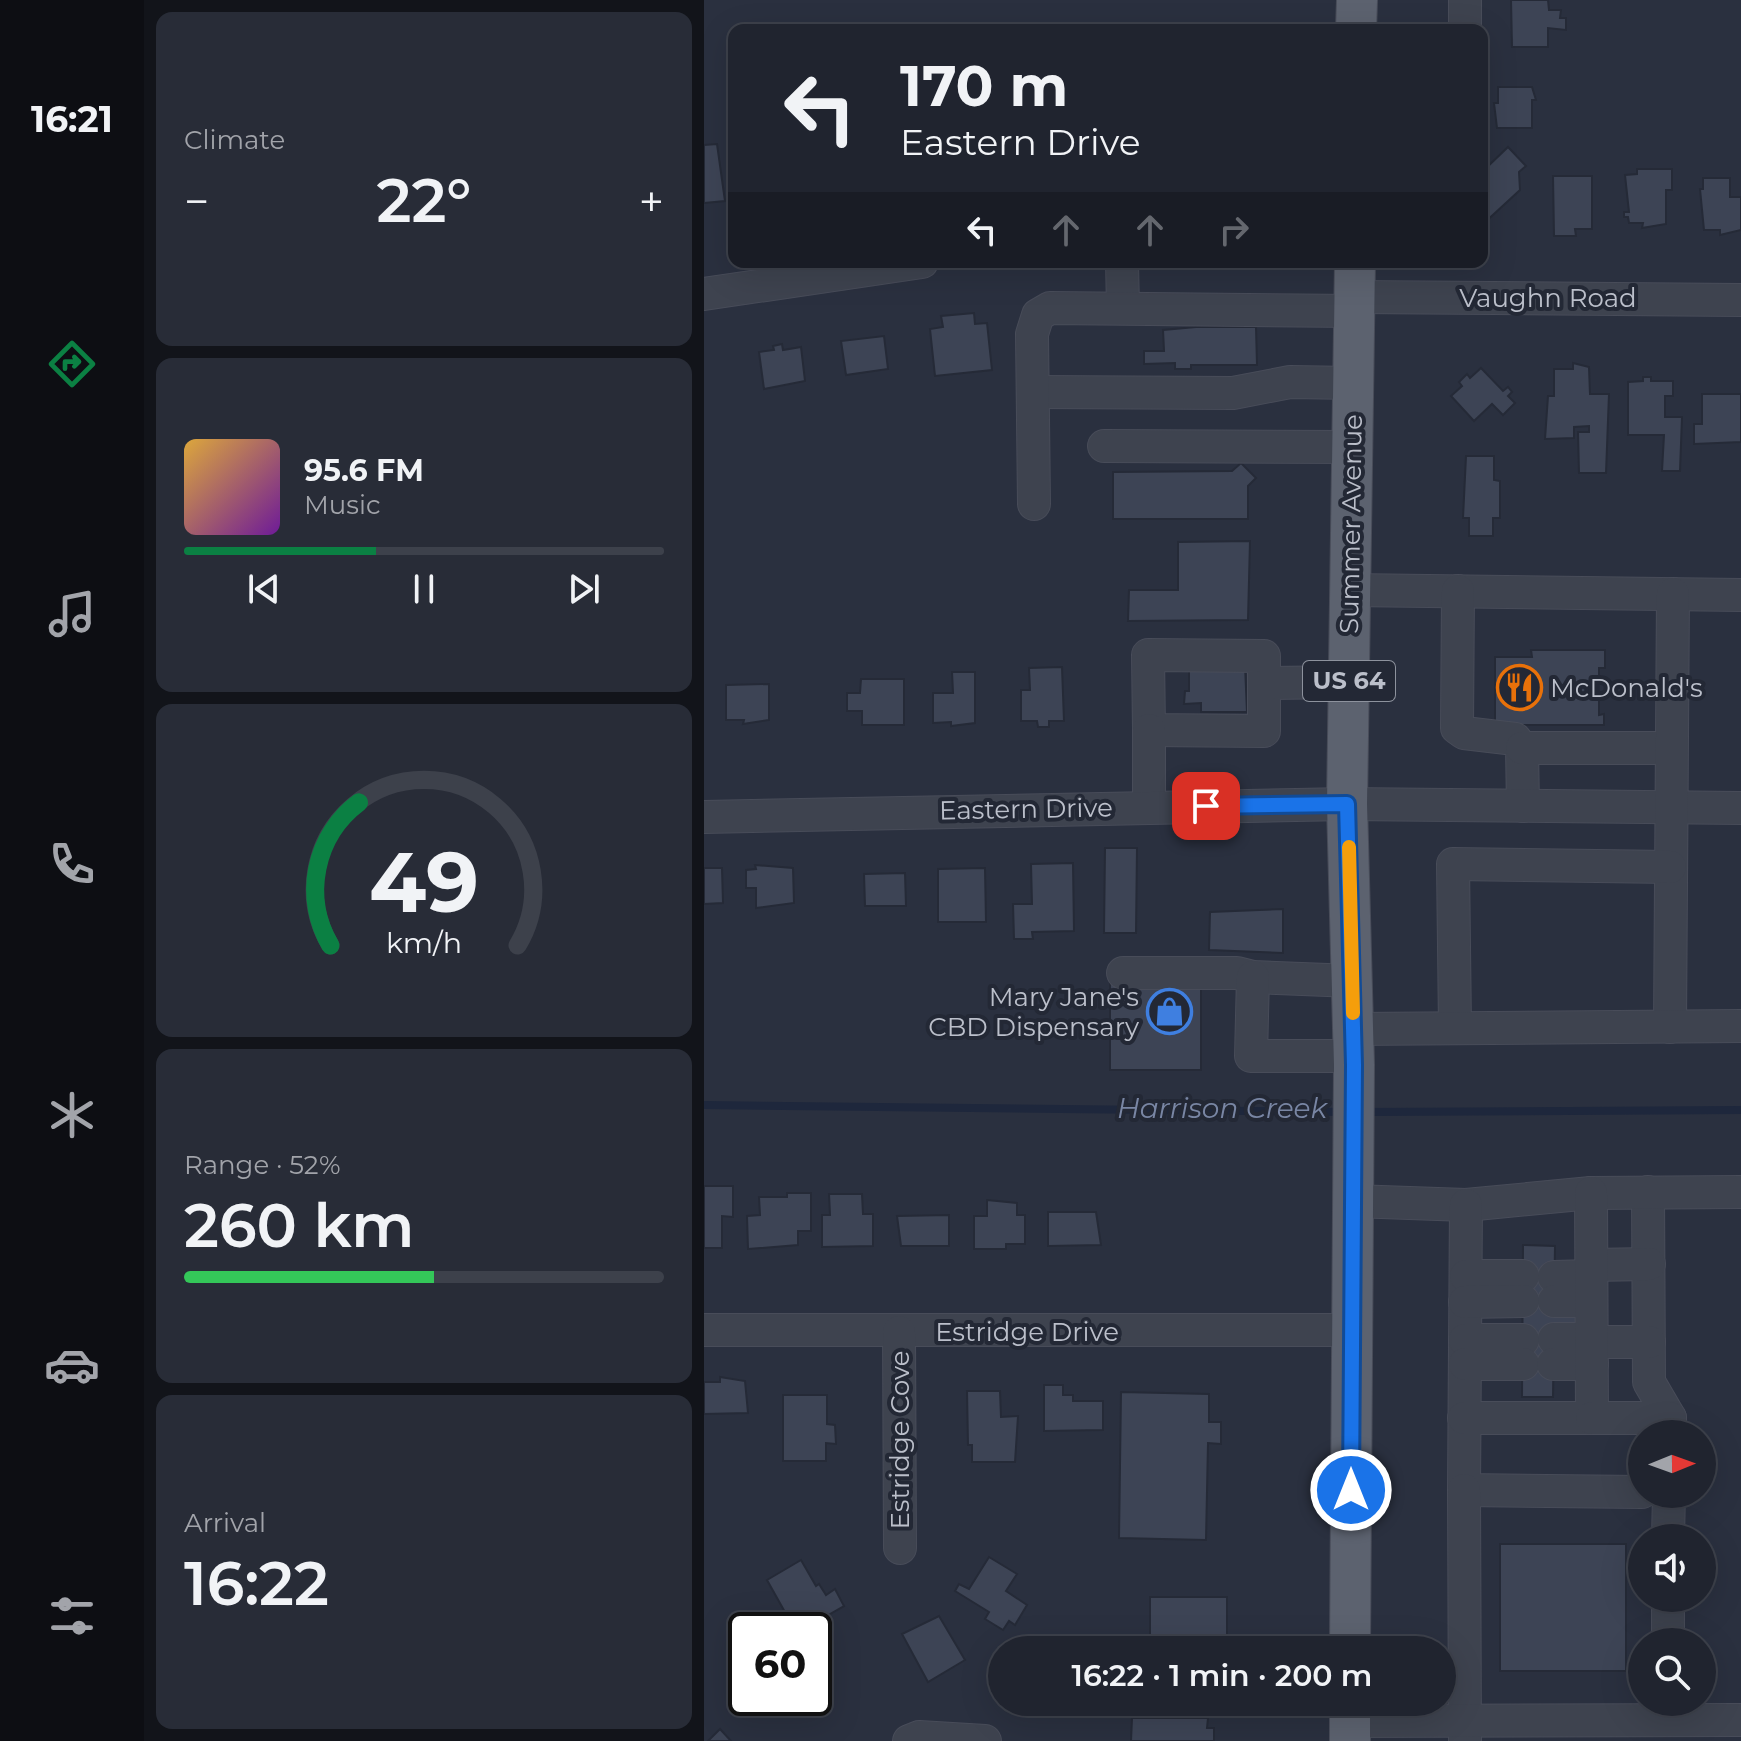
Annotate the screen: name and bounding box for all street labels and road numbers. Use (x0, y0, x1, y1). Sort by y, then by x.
street label: Vaughn Road (1459, 282, 1637, 314)
street label: Summer Avenue (1333, 414, 1369, 634)
road number: US 64 (1303, 661, 1395, 701)
street label: Eastern Drive (939, 791, 1113, 827)
street label: Estridge Drive (935, 1316, 1119, 1348)
street label: Estridge Cove (884, 1351, 916, 1529)

